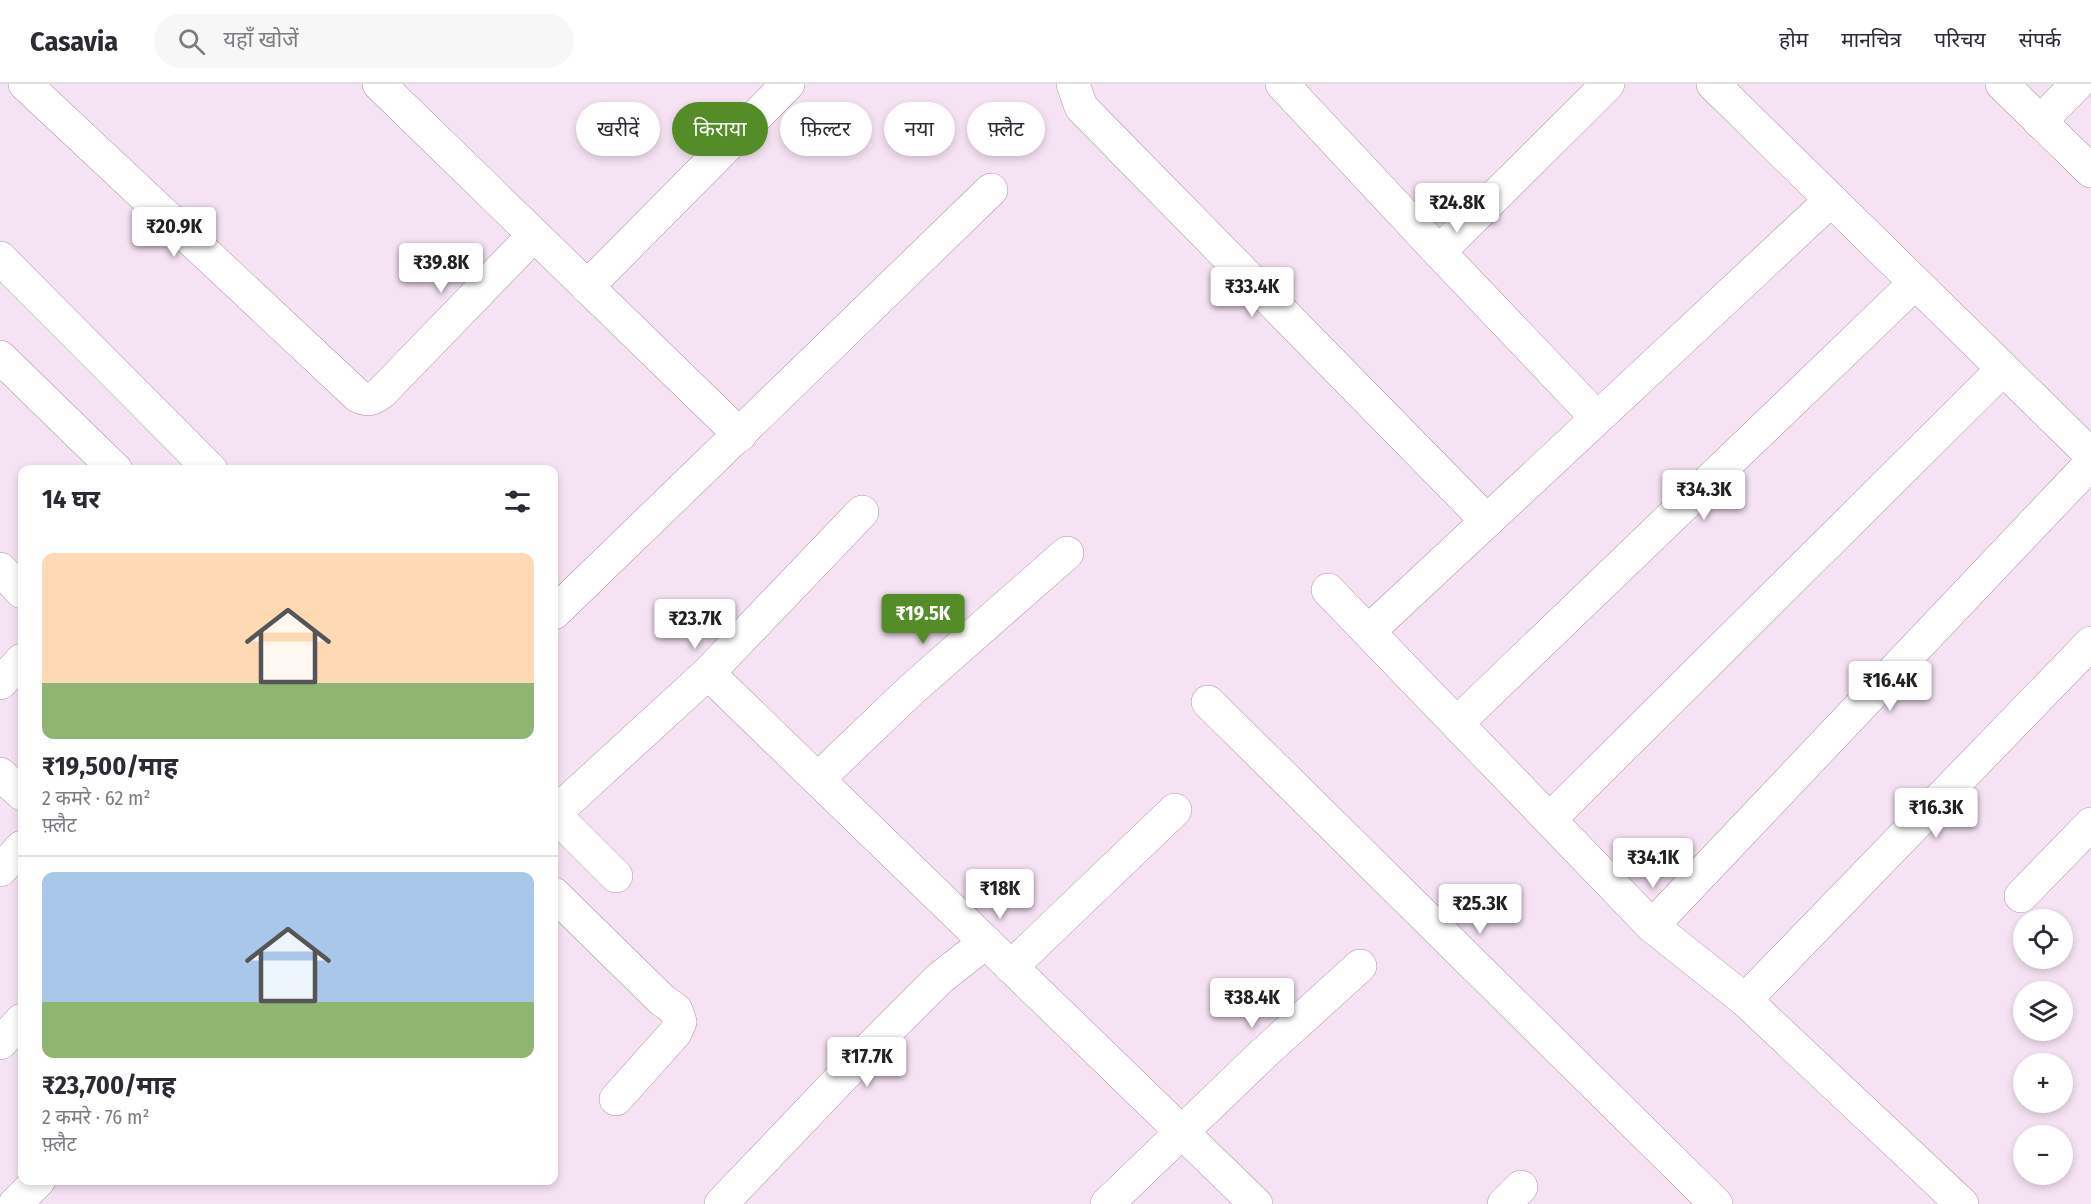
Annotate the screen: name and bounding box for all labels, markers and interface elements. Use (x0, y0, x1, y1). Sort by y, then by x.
search box (154, 14, 574, 68)
text: Casavia (30, 25, 118, 58)
icon: search (175, 25, 208, 58)
text: यहाँ खोजें (223, 26, 298, 53)
text: होम (1779, 27, 1808, 53)
text: मानचित्र (1841, 27, 1901, 53)
text: परिचय (1934, 27, 1986, 53)
text: संपर्क (2019, 27, 2061, 53)
chip: खरीदें (576, 102, 660, 156)
chip: किराया (672, 102, 768, 156)
chip: फ़िल्टर (780, 102, 872, 156)
chip: नया (884, 102, 955, 156)
chip: फ़्लैट (967, 102, 1045, 156)
pin: ₹24.8K (1408, 183, 1506, 234)
text: ₹24.8K (1429, 190, 1485, 214)
pin: ₹20.9K (125, 207, 223, 258)
text: ₹20.9K (146, 214, 202, 238)
pin: ₹39.8K (392, 243, 490, 294)
text: ₹39.8K (413, 250, 469, 274)
pin: ₹33.4K (1203, 267, 1301, 318)
text: ₹33.4K (1225, 274, 1279, 298)
pin: ₹34.3K (1655, 470, 1753, 521)
text: ₹34.3K (1676, 477, 1732, 501)
text: 14 घर (42, 484, 100, 515)
icon: filters (501, 485, 534, 518)
icon: home (234, 592, 342, 700)
pin: ₹19.5K (874, 594, 972, 645)
pin: ₹23.7K (646, 599, 744, 650)
text: ₹19.5K (896, 601, 950, 625)
text: ₹23.7K (668, 606, 722, 630)
pin: ₹16.4K (1841, 661, 1939, 712)
text: ₹16.4K (1863, 668, 1917, 692)
text: ₹19,500/माह (42, 751, 178, 782)
text: 2 कमरे · 62 m² (42, 786, 150, 810)
pin: ₹16.3K (1887, 788, 1985, 839)
text: ₹16.3K (1909, 795, 1963, 819)
text: फ़्लैट (42, 813, 77, 837)
pin: ₹34.1K (1604, 838, 1702, 889)
text: ₹34.1K (1627, 845, 1679, 869)
pin: ₹18K (964, 869, 1036, 920)
text: ₹18K (980, 876, 1020, 900)
pin: ₹25.3K (1431, 884, 1529, 935)
text: ₹25.3K (1453, 891, 1507, 915)
map controls (2013, 909, 2073, 1185)
button: locate (2013, 909, 2073, 969)
icon: home (234, 911, 342, 1019)
pin: ₹38.4K (1203, 978, 1301, 1029)
button: layers (2013, 981, 2073, 1041)
text: ₹38.4K (1224, 985, 1280, 1009)
pin: ₹17.7K (818, 1037, 916, 1088)
text: ₹17.7K (841, 1044, 893, 1068)
button: + (2013, 1053, 2073, 1113)
text: ₹23,700/माह (42, 1070, 176, 1101)
text: 2 कमरे · 76 m² (42, 1105, 149, 1129)
button: − (2013, 1125, 2073, 1185)
text: फ़्लैट (42, 1132, 77, 1156)

